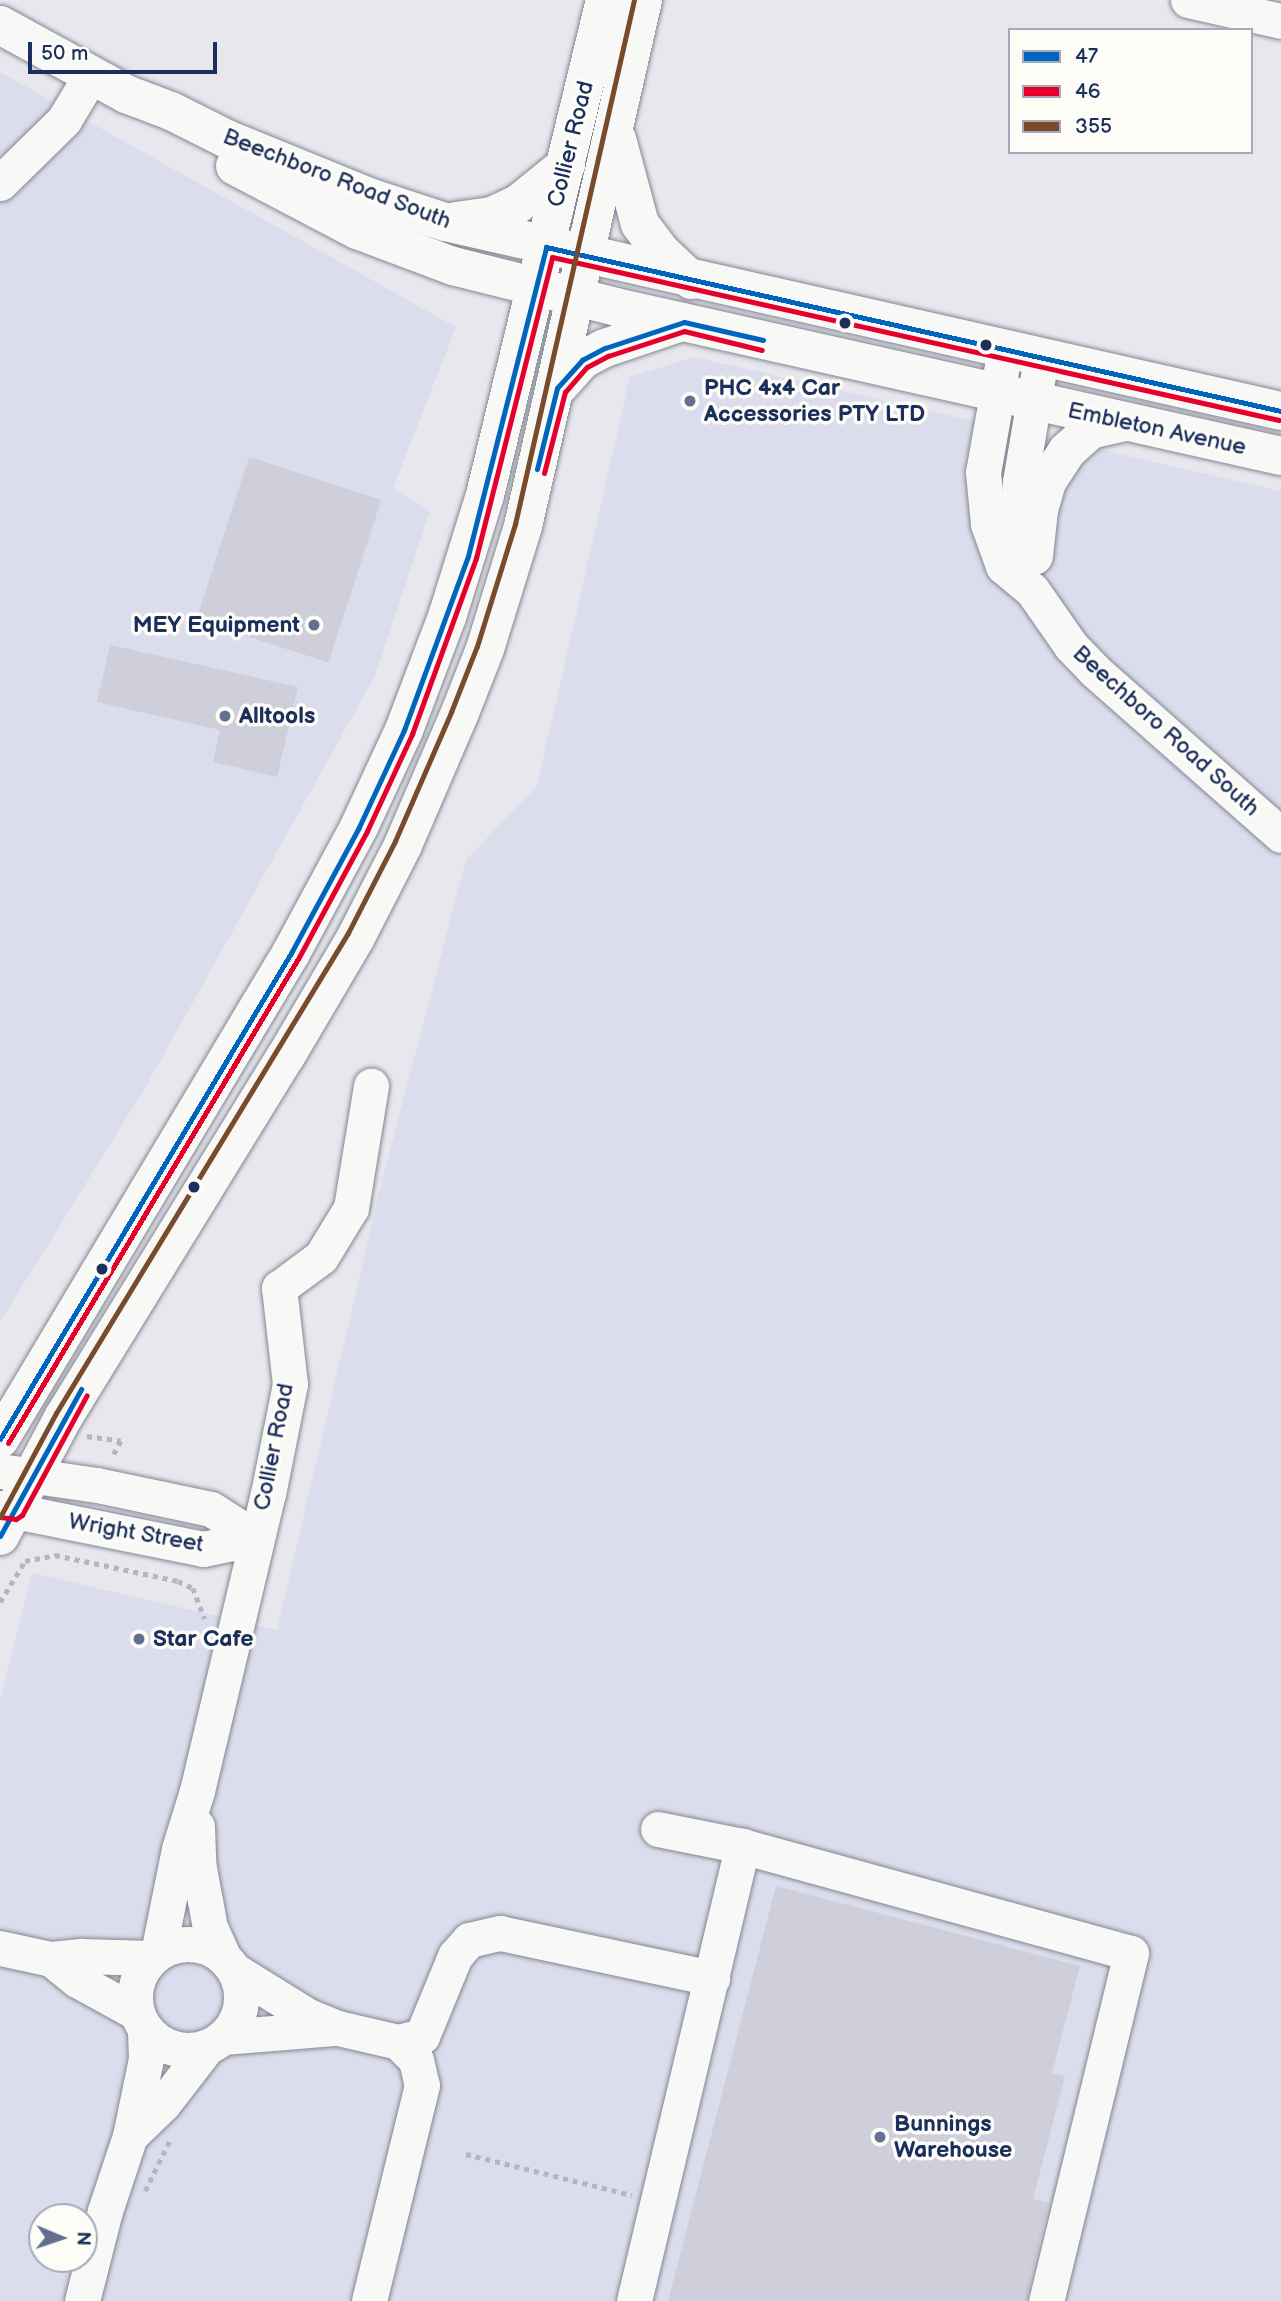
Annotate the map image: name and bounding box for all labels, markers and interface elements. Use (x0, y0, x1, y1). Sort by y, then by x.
scale bar (32, 28, 220, 72)
legend (1008, 28, 1253, 154)
text: 50 m (41, 41, 88, 66)
text: 47 (1075, 44, 1098, 69)
street label: Collier Road (542, 78, 600, 210)
text: 46 (1075, 79, 1101, 104)
text: 355 (1075, 114, 1112, 139)
street label: Beechboro Road South (219, 123, 455, 235)
unlabelled marker (838, 316, 852, 330)
unlabelled marker (979, 338, 993, 352)
place label: PHC 4x4 Car Accessories PTY LTD (704, 374, 925, 428)
marker: PHC 4x4 Car Accessories PTY LTD (682, 393, 698, 409)
street label: Embleton Avenue (1065, 397, 1249, 461)
place label: MEY Equipment (133, 611, 300, 639)
marker: MEY Equipment (306, 617, 322, 633)
street label: Beechboro Road South (1067, 640, 1265, 822)
place label: Alltools (239, 702, 315, 730)
marker: Alltools (217, 708, 233, 724)
unlabelled marker (187, 1180, 201, 1194)
unlabelled marker (95, 1262, 109, 1276)
street label: Collier Road (248, 1381, 300, 1513)
street label: Wright Street (66, 1508, 206, 1558)
place label: Star Cafe (153, 1625, 254, 1653)
marker: Star Cafe (131, 1631, 147, 1647)
place label: Bunnings Warehouse (894, 2110, 1012, 2164)
marker: Bunnings Warehouse (872, 2129, 888, 2145)
north arrow (28, 2203, 98, 2273)
text: N (71, 2231, 94, 2246)

